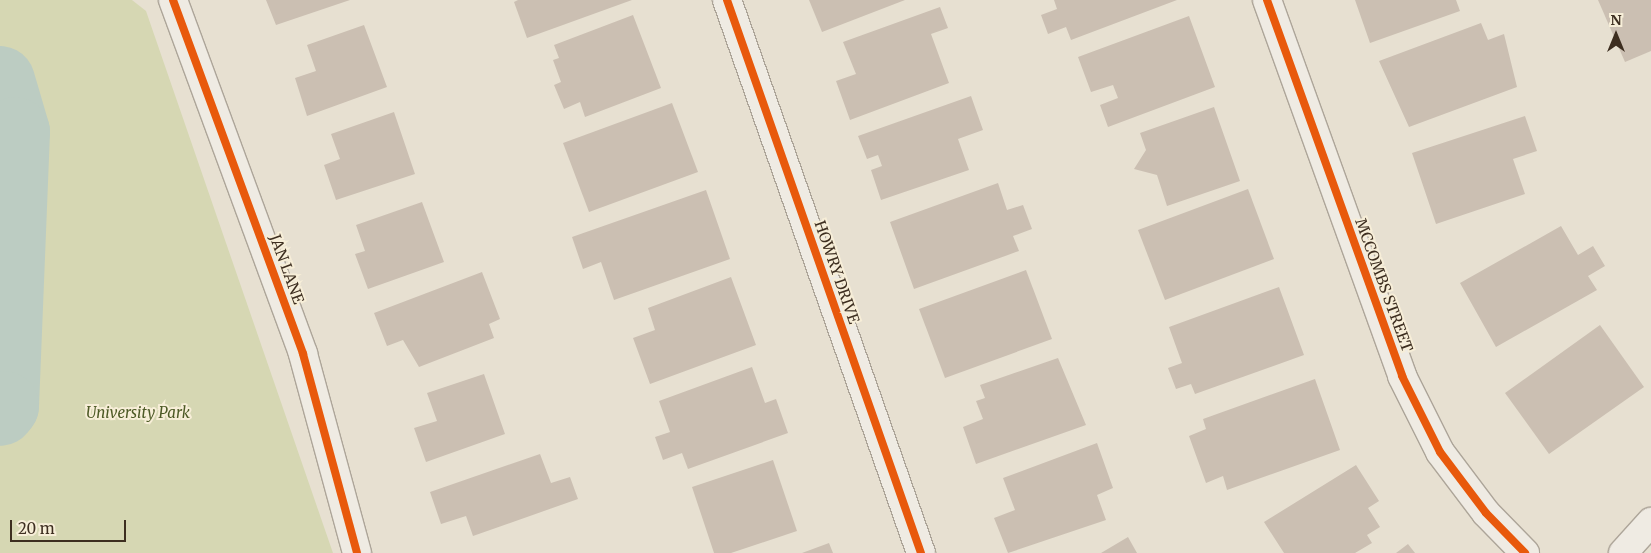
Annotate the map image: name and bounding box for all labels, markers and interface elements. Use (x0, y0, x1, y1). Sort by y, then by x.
north arrow (1591, 10, 1641, 60)
text: N (1610, 11, 1622, 29)
street label: MCCOMBS STREET (1351, 216, 1417, 354)
street label: HOWRY DRIVE (811, 218, 863, 326)
street label: JAN LANE (266, 232, 308, 306)
park label: University Park (86, 404, 190, 422)
scale bar (12, 510, 129, 542)
text: 20 m (18, 519, 55, 538)

